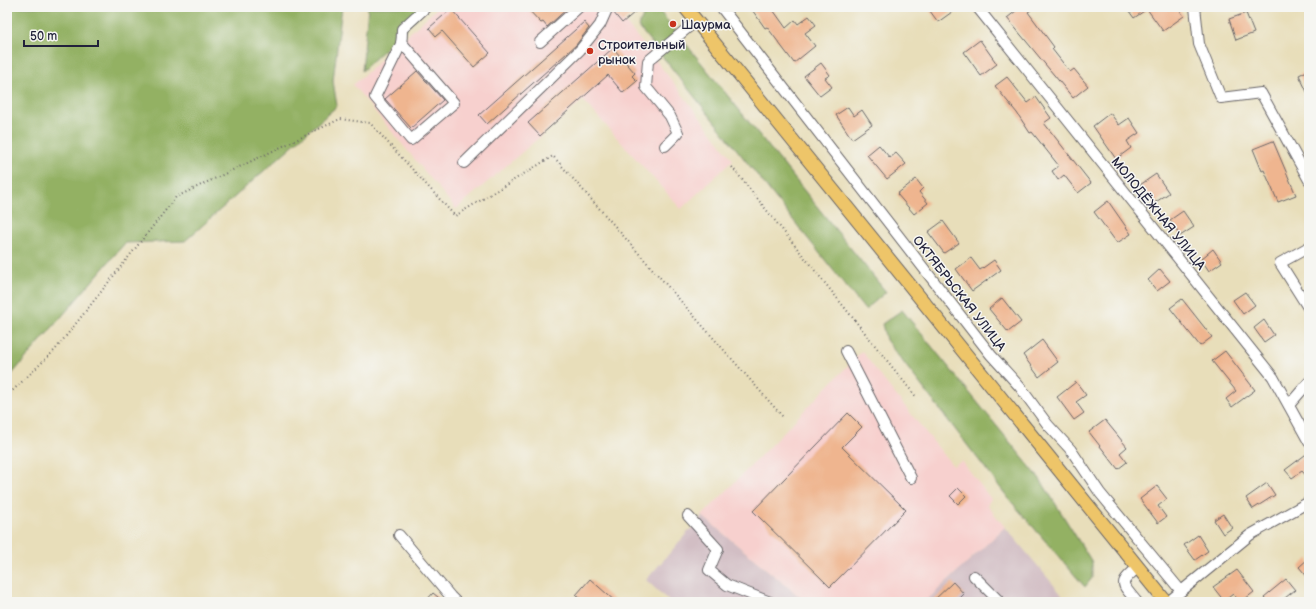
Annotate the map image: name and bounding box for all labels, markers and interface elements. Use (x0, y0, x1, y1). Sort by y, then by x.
place label: Шаурма (681, 17, 731, 33)
marker: Шаурма (668, 19, 678, 29)
scale bar (24, 22, 98, 48)
text: 50 m (30, 29, 57, 44)
place label: Строительный рынок (598, 37, 685, 68)
marker: Строительный рынок (585, 46, 595, 56)
street label: МОЛОДЁЖНАЯ УЛИЦА (1108, 154, 1209, 273)
street label: ОКТЯБРЬСКАЯ УЛИЦА (909, 233, 1009, 355)

